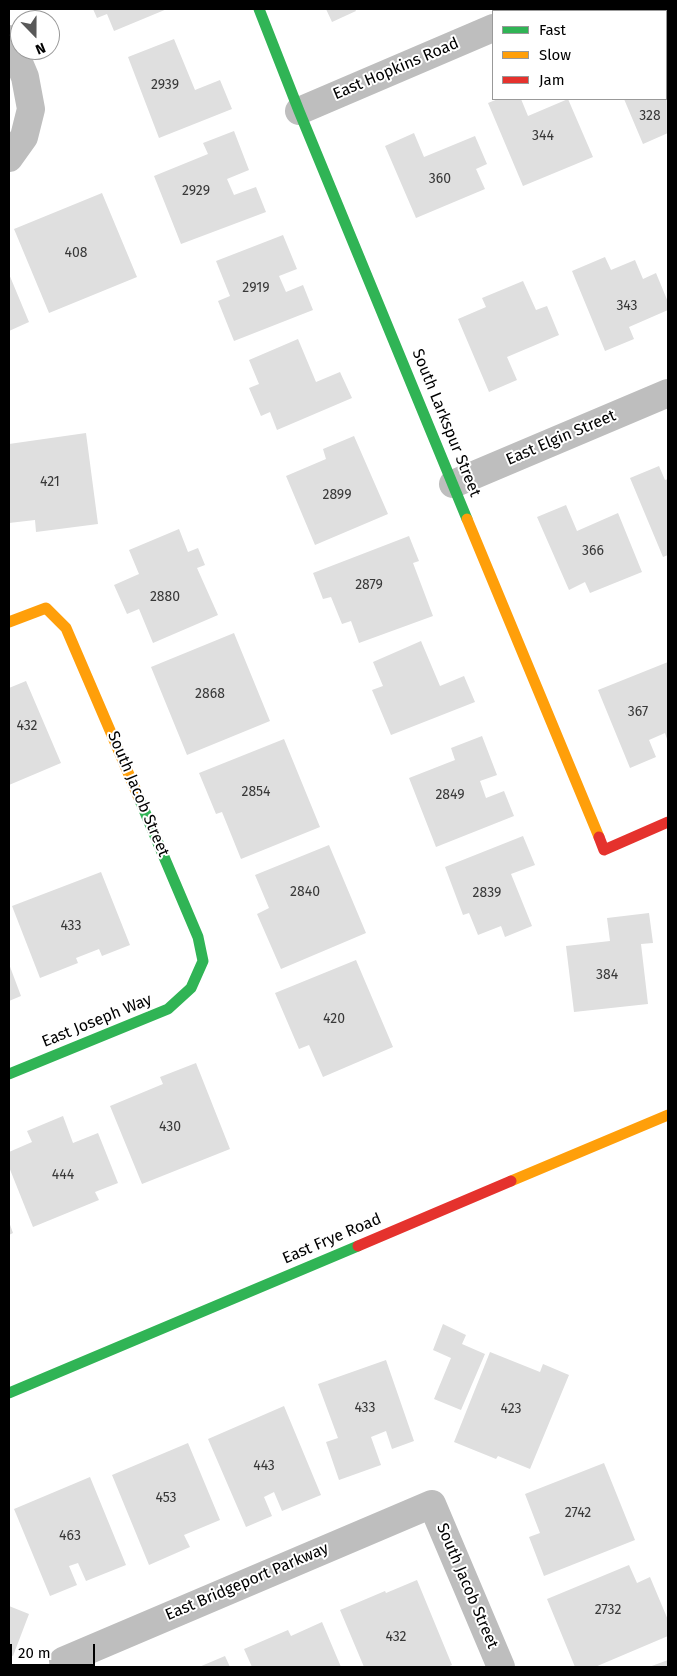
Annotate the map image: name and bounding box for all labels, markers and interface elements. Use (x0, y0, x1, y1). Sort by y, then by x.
north arrow (10, 10, 60, 60)
legend (492, 10, 667, 100)
text: Fast (539, 21, 566, 39)
street label: East Hopkins Road (330, 34, 462, 104)
text: N (33, 39, 48, 58)
text: Slow (539, 46, 571, 64)
text: Jam (539, 71, 565, 89)
house number: 2939 (151, 77, 179, 93)
house number: 328 (639, 108, 661, 124)
house number: 344 (532, 128, 554, 144)
house number: 360 (429, 171, 451, 187)
house number: 2929 (182, 183, 210, 199)
house number: 408 (65, 245, 87, 261)
house number: 2919 (242, 280, 270, 296)
house number: 343 (616, 298, 638, 314)
street label: South Larkspur Street (408, 346, 484, 500)
street label: East Elgin Street (503, 406, 619, 470)
house number: 421 (40, 474, 60, 490)
house number: 2899 (322, 487, 352, 503)
house number: 366 (582, 543, 604, 559)
house number: 2879 (355, 577, 383, 593)
house number: 2880 (150, 589, 180, 605)
house number: 2868 (195, 686, 225, 702)
house number: 367 (628, 704, 648, 720)
house number: 432 (17, 718, 37, 734)
street label: South Jacob Street (103, 728, 173, 860)
house number: 2854 (241, 784, 271, 800)
house number: 2849 (435, 787, 465, 803)
house number: 2840 (290, 884, 320, 900)
house number: 2839 (473, 885, 501, 901)
house number: 433 (60, 918, 82, 934)
house number: 384 (596, 967, 618, 983)
street label: East Joseph Way (39, 990, 155, 1052)
house number: 420 (323, 1011, 345, 1027)
house number: 430 (159, 1119, 181, 1135)
house number: 444 (52, 1167, 74, 1183)
street label: East Frye Road (280, 1210, 384, 1268)
house number: 433 (354, 1400, 376, 1416)
house number: 423 (500, 1401, 522, 1417)
house number: 443 (253, 1458, 275, 1474)
house number: 453 (155, 1490, 177, 1506)
house number: 2742 (565, 1505, 591, 1521)
street label: South Jacob Street (432, 1520, 502, 1652)
house number: 463 (59, 1528, 81, 1544)
street label: East Bridgeport Parkway (163, 1539, 331, 1625)
house number: 2732 (595, 1602, 621, 1618)
house number: 432 (386, 1629, 406, 1645)
scale bar (12, 1634, 98, 1666)
text: 20 m (18, 1644, 51, 1662)

